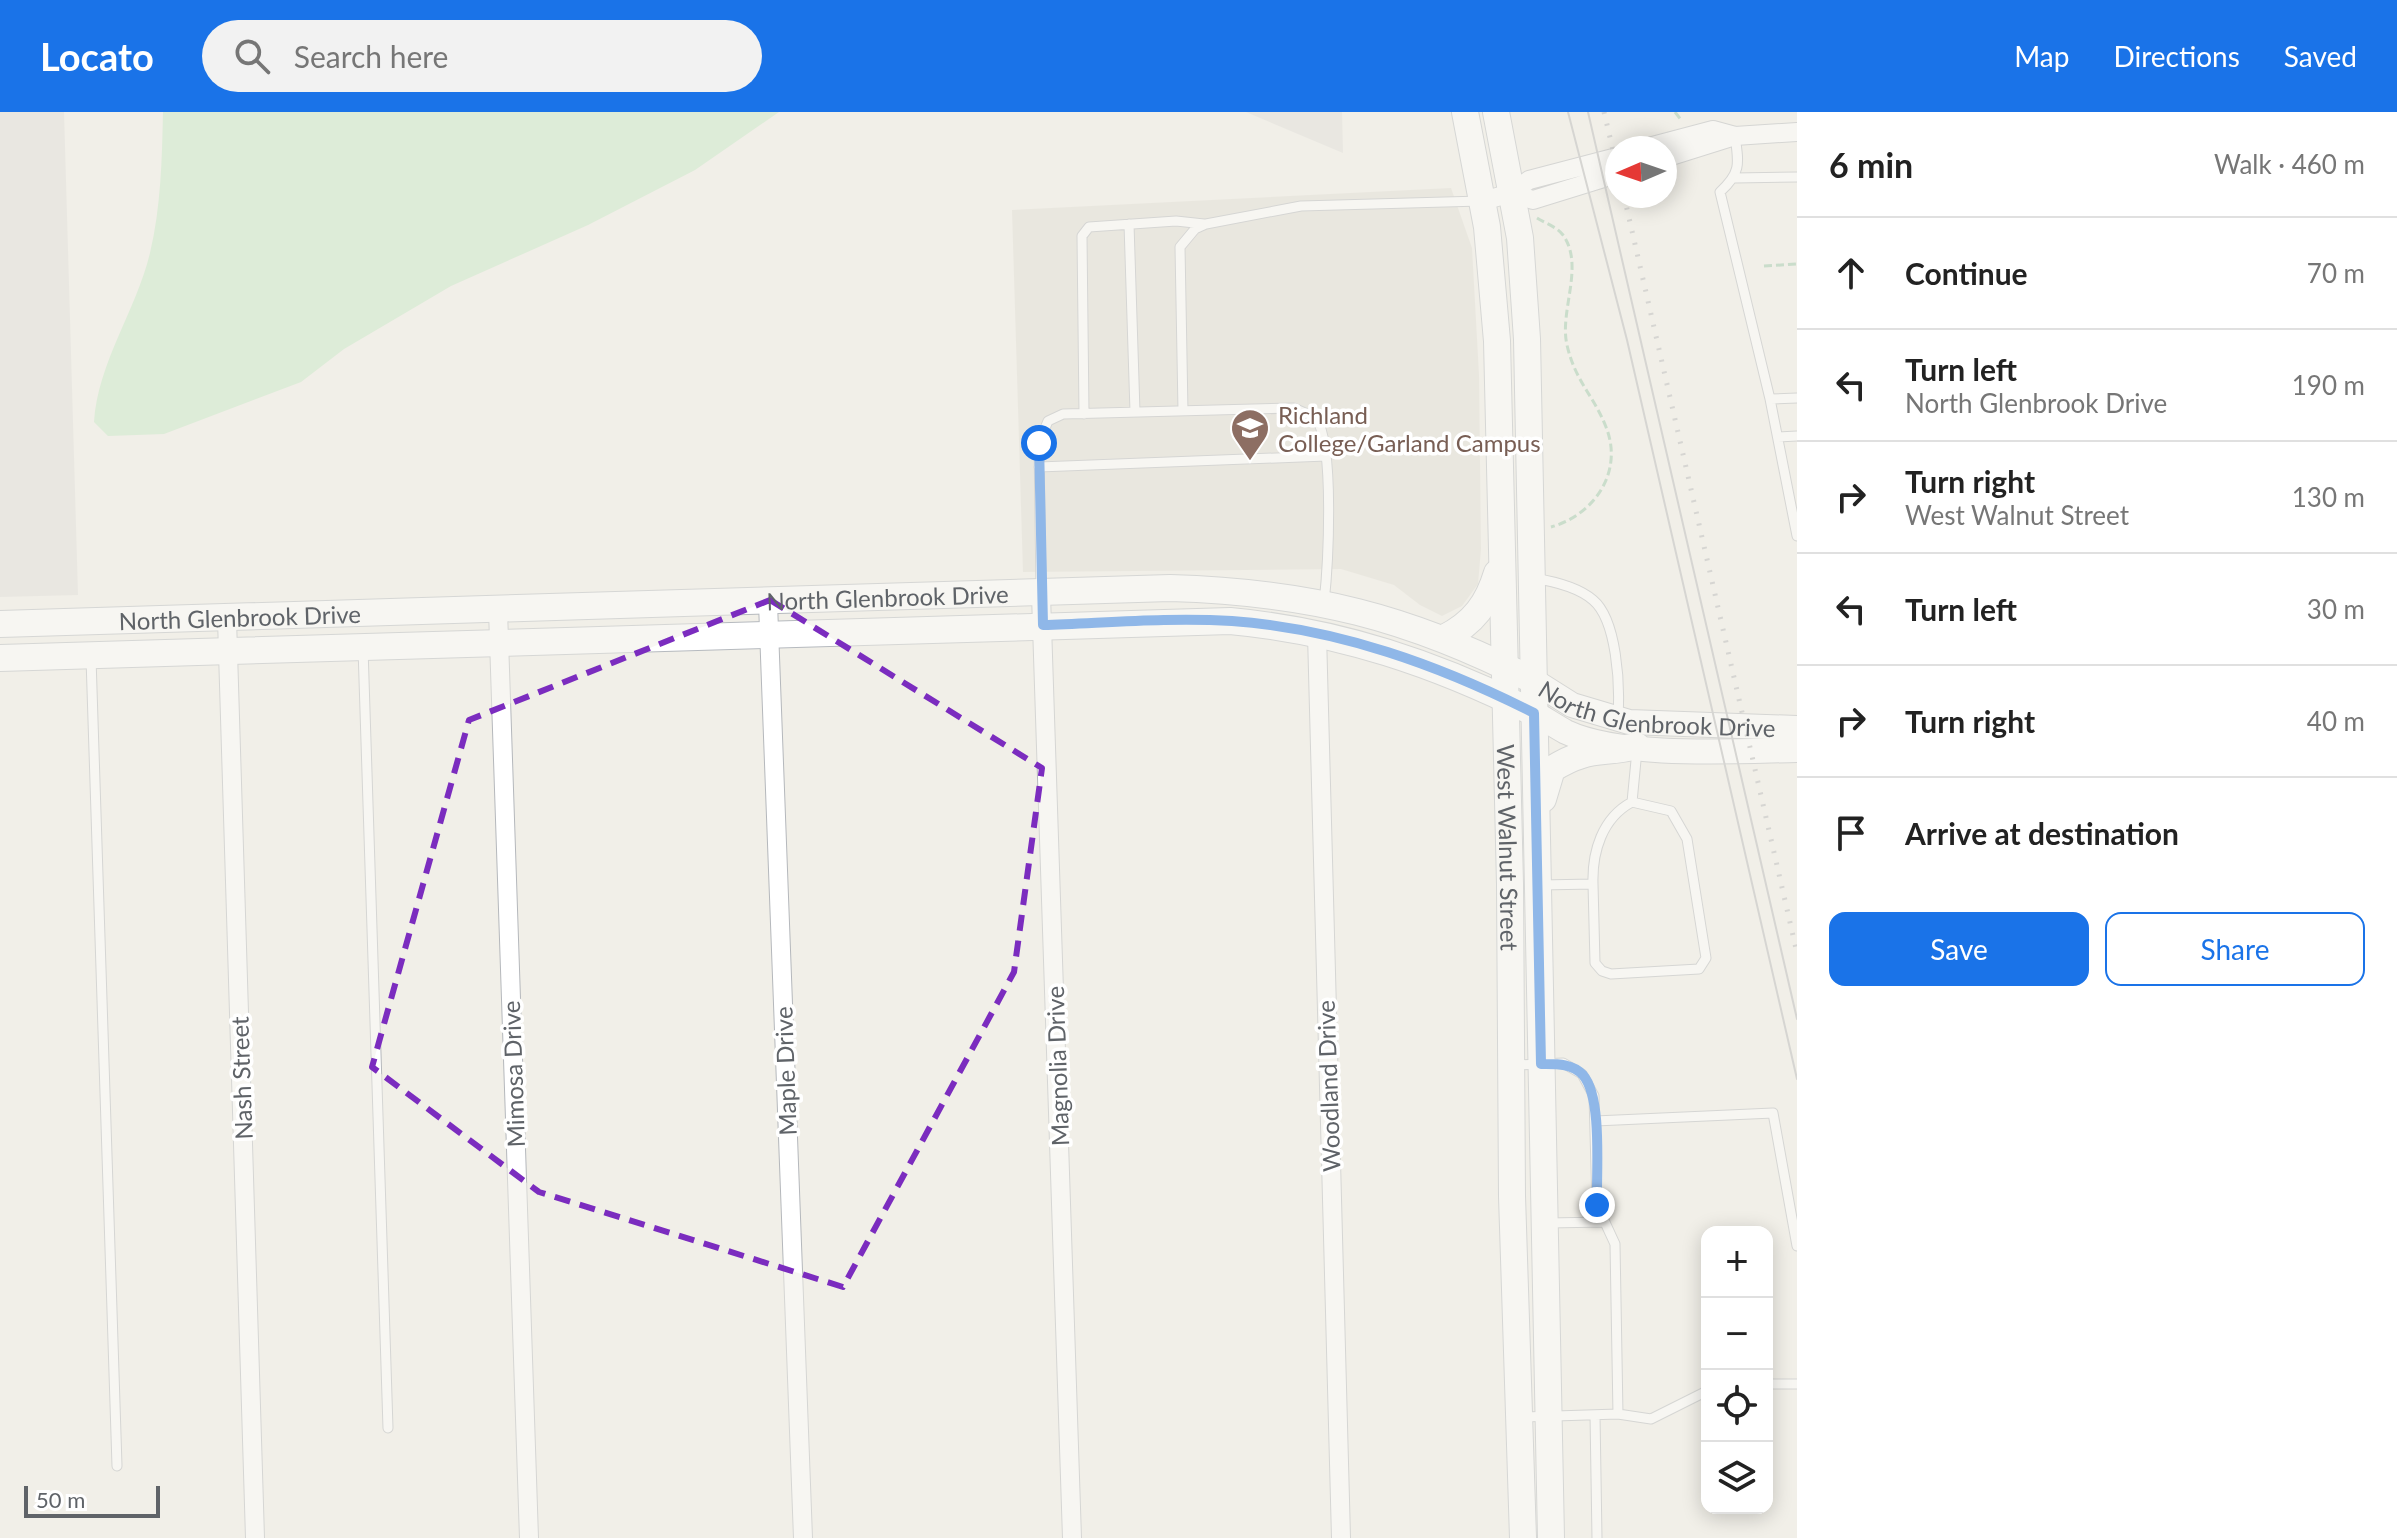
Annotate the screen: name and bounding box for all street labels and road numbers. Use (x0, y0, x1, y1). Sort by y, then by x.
street label: North Glenbrook Drive (766, 578, 1009, 615)
street label: North Glenbrook Drive (118, 598, 361, 635)
street label: North Glenbrook Drive (1534, 673, 1776, 742)
street label: West Walnut Street (1492, 744, 1525, 951)
street label: Magnolia Drive (1040, 986, 1074, 1146)
street label: Mimosa Drive (496, 1000, 530, 1148)
street label: Woodland Drive (1311, 1000, 1345, 1172)
street label: Maple Drive (768, 1006, 802, 1136)
street label: Nash Street (224, 1016, 258, 1140)

